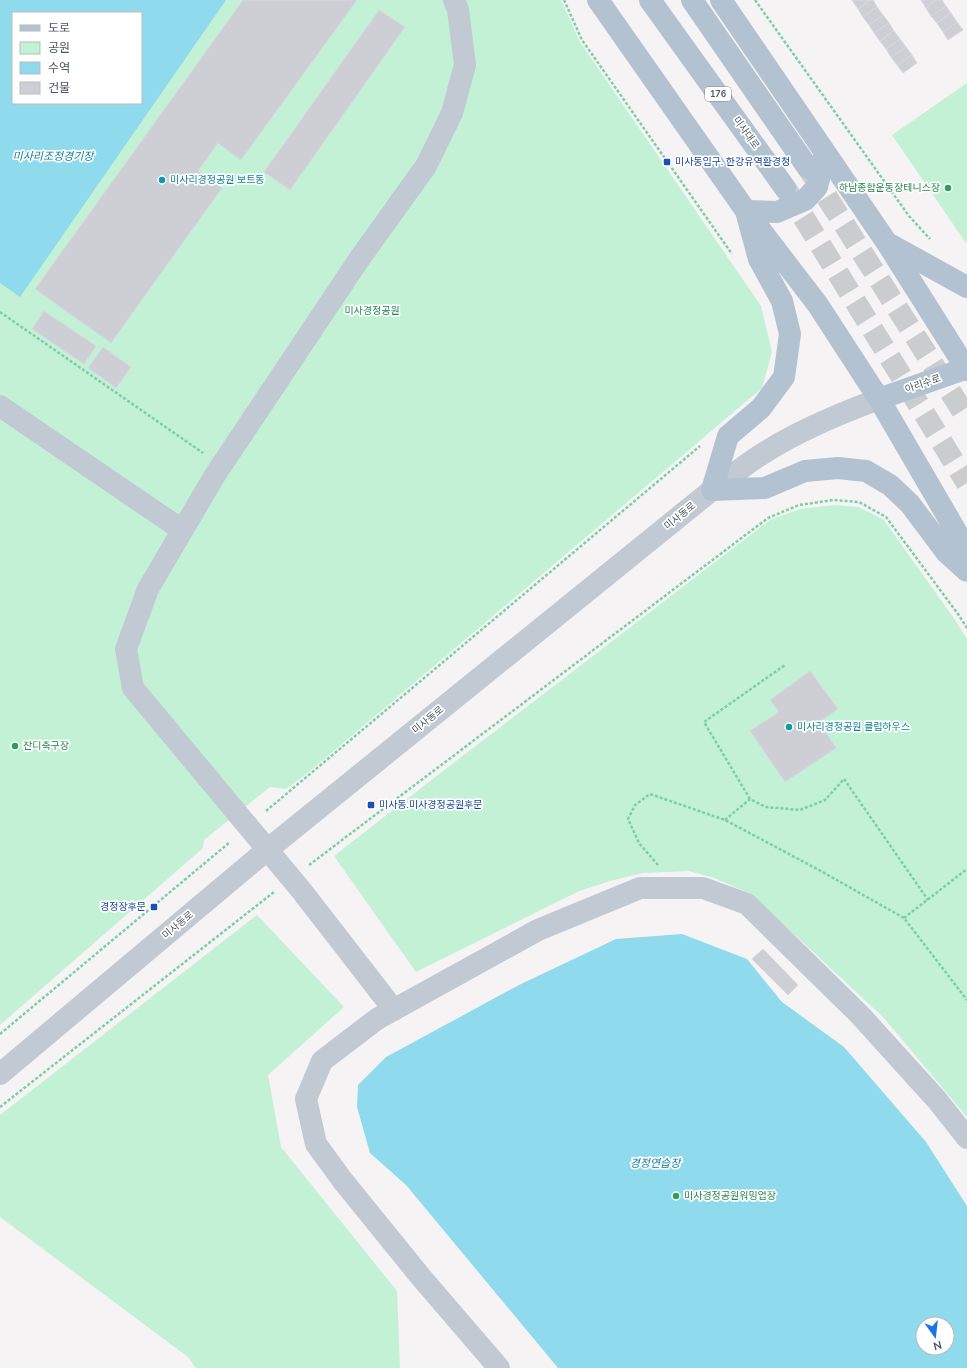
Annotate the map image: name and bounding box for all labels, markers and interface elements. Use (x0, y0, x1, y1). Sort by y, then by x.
legend (12, 12, 142, 104)
text: 도로 (48, 20, 70, 36)
text: 공원 (48, 40, 70, 56)
text: 수역 (48, 60, 70, 76)
text: 건물 (48, 80, 70, 96)
road number: 176 (705, 87, 731, 101)
street label: 미사대로 (730, 114, 762, 152)
water label: 미사리조정경기장 (13, 149, 95, 164)
place label: 미사동입구. 한강유역환경청 (675, 155, 790, 169)
marker: 미사동입구. 한강유역환경청 (662, 157, 672, 167)
place label: 미사리경정공원 보트동 (170, 173, 265, 187)
marker: 미사리경정공원 보트동 (157, 175, 167, 185)
place label: 하남종합운동장테니스장 (839, 181, 940, 195)
marker: 하남종합운동장테니스장 (943, 183, 953, 193)
park label: 미사경정공원 (344, 304, 400, 318)
street label: 아리수로 (903, 371, 943, 397)
street label: 미사동로 (661, 499, 699, 533)
street label: 미사동로 (409, 703, 447, 737)
place label: 미사리경정공원 클럽하우스 (797, 720, 910, 734)
marker: 미사리경정공원 클럽하우스 (784, 722, 794, 732)
place label: 잔디축구장 (23, 739, 69, 753)
marker: 잔디축구장 (10, 741, 20, 751)
place label: 미사동.미사경정공원후문 (379, 798, 482, 812)
marker: 미사동.미사경정공원후문 (366, 800, 376, 810)
place label: 경정장후문 (100, 900, 146, 914)
marker: 경정장후문 (149, 902, 159, 912)
street label: 미사동로 (159, 908, 197, 942)
water label: 경정연습장 (630, 1156, 682, 1171)
place label: 미사경정공원워밍업장 (684, 1189, 776, 1203)
marker: 미사경정공원워밍업장 (671, 1191, 681, 1201)
north arrow (915, 1316, 955, 1356)
text: N (932, 1337, 943, 1353)

